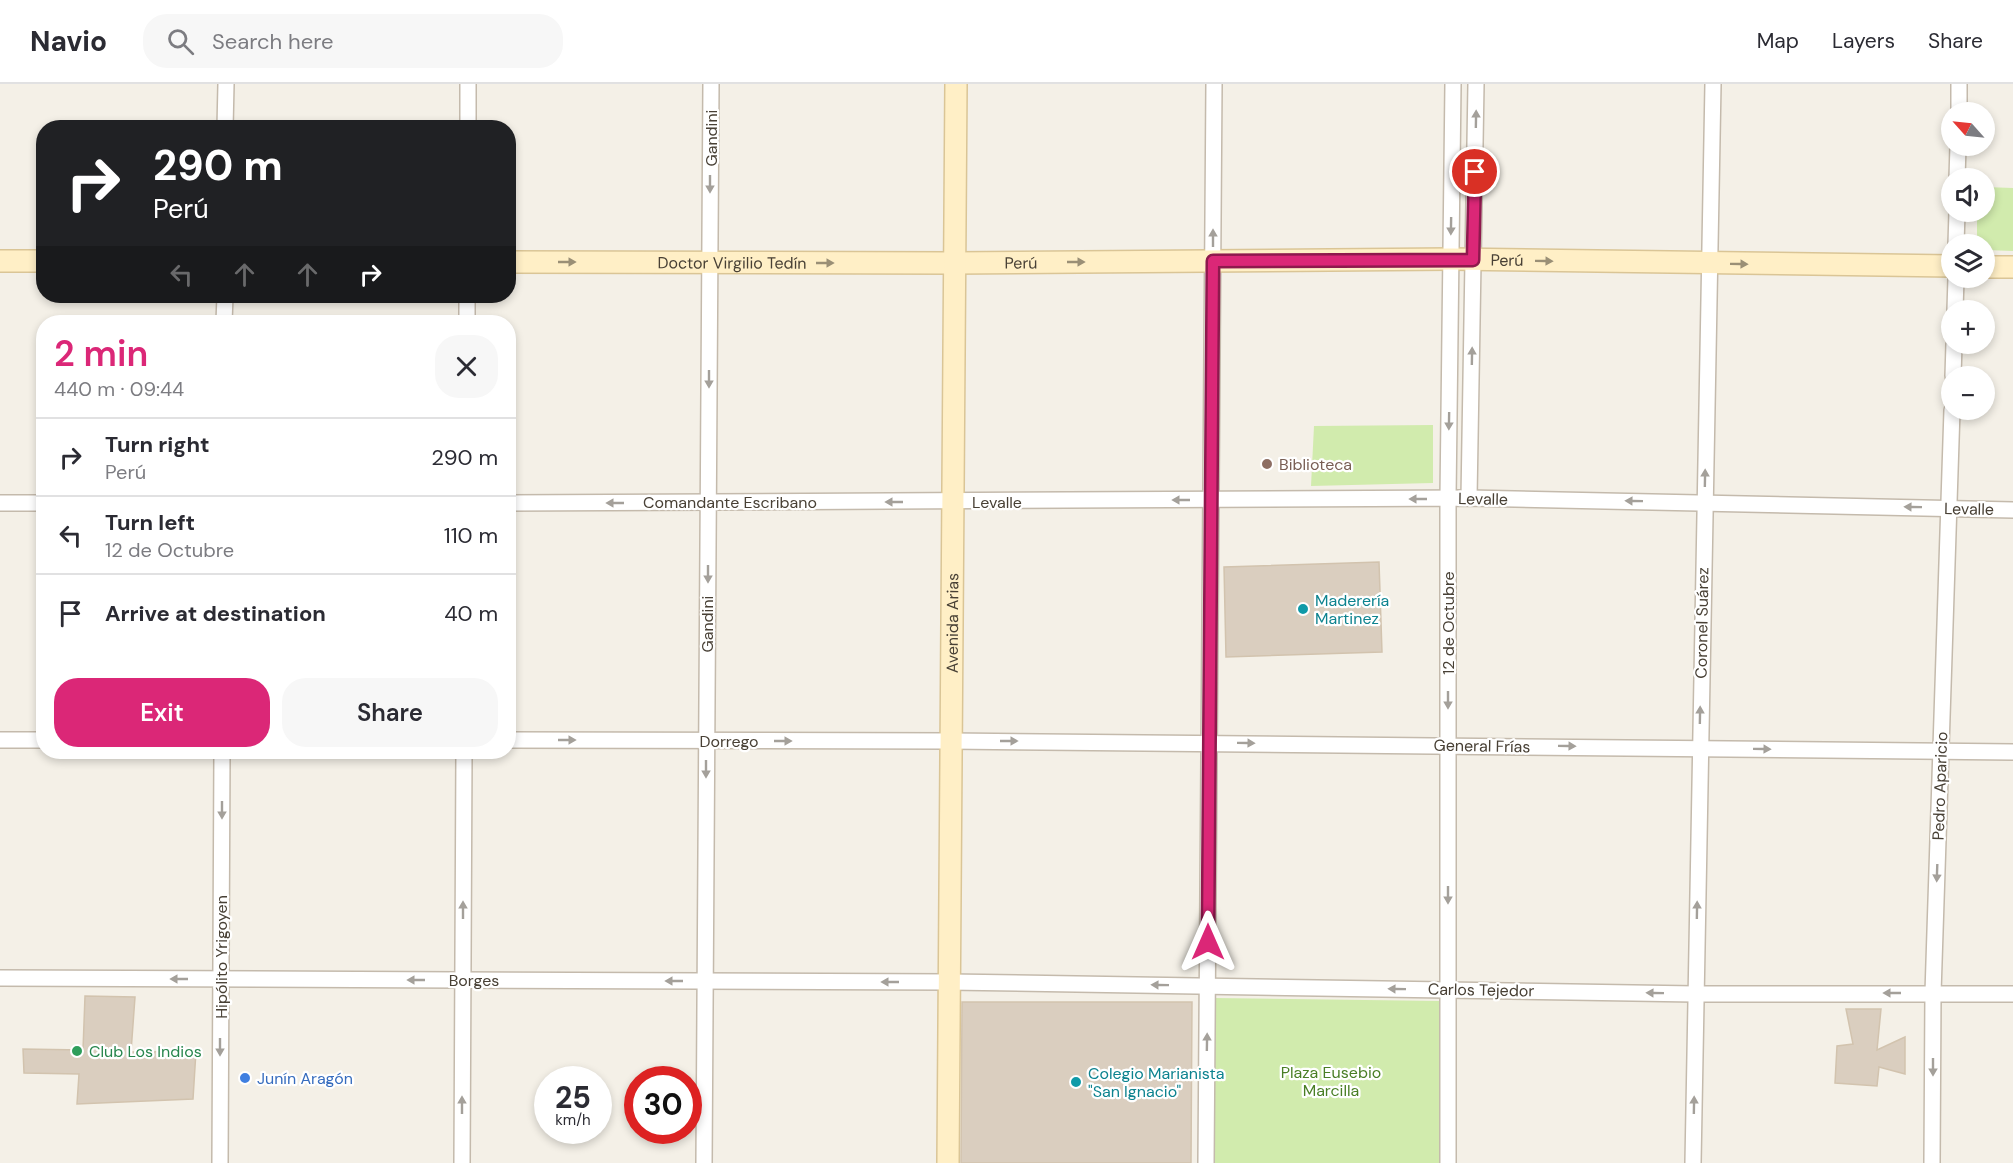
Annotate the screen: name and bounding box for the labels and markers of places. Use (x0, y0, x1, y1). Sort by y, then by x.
pin (1449, 146, 1500, 197)
place label: Biblioteca (1279, 454, 1352, 475)
marker: Biblioteca (1260, 457, 1274, 471)
place label: Maderería Martinez (1315, 590, 1389, 629)
marker: Maderería Martinez (1296, 602, 1310, 616)
place label: Club Los Indios (89, 1041, 202, 1062)
marker: Club Los Indios (70, 1044, 84, 1058)
place label: Colegio Marianista "San Ignacio" (1088, 1063, 1224, 1102)
place label: Junín Aragón (257, 1068, 353, 1089)
marker: Junín Aragón (238, 1071, 252, 1085)
marker: Colegio Marianista "San Ignacio" (1069, 1075, 1083, 1089)

